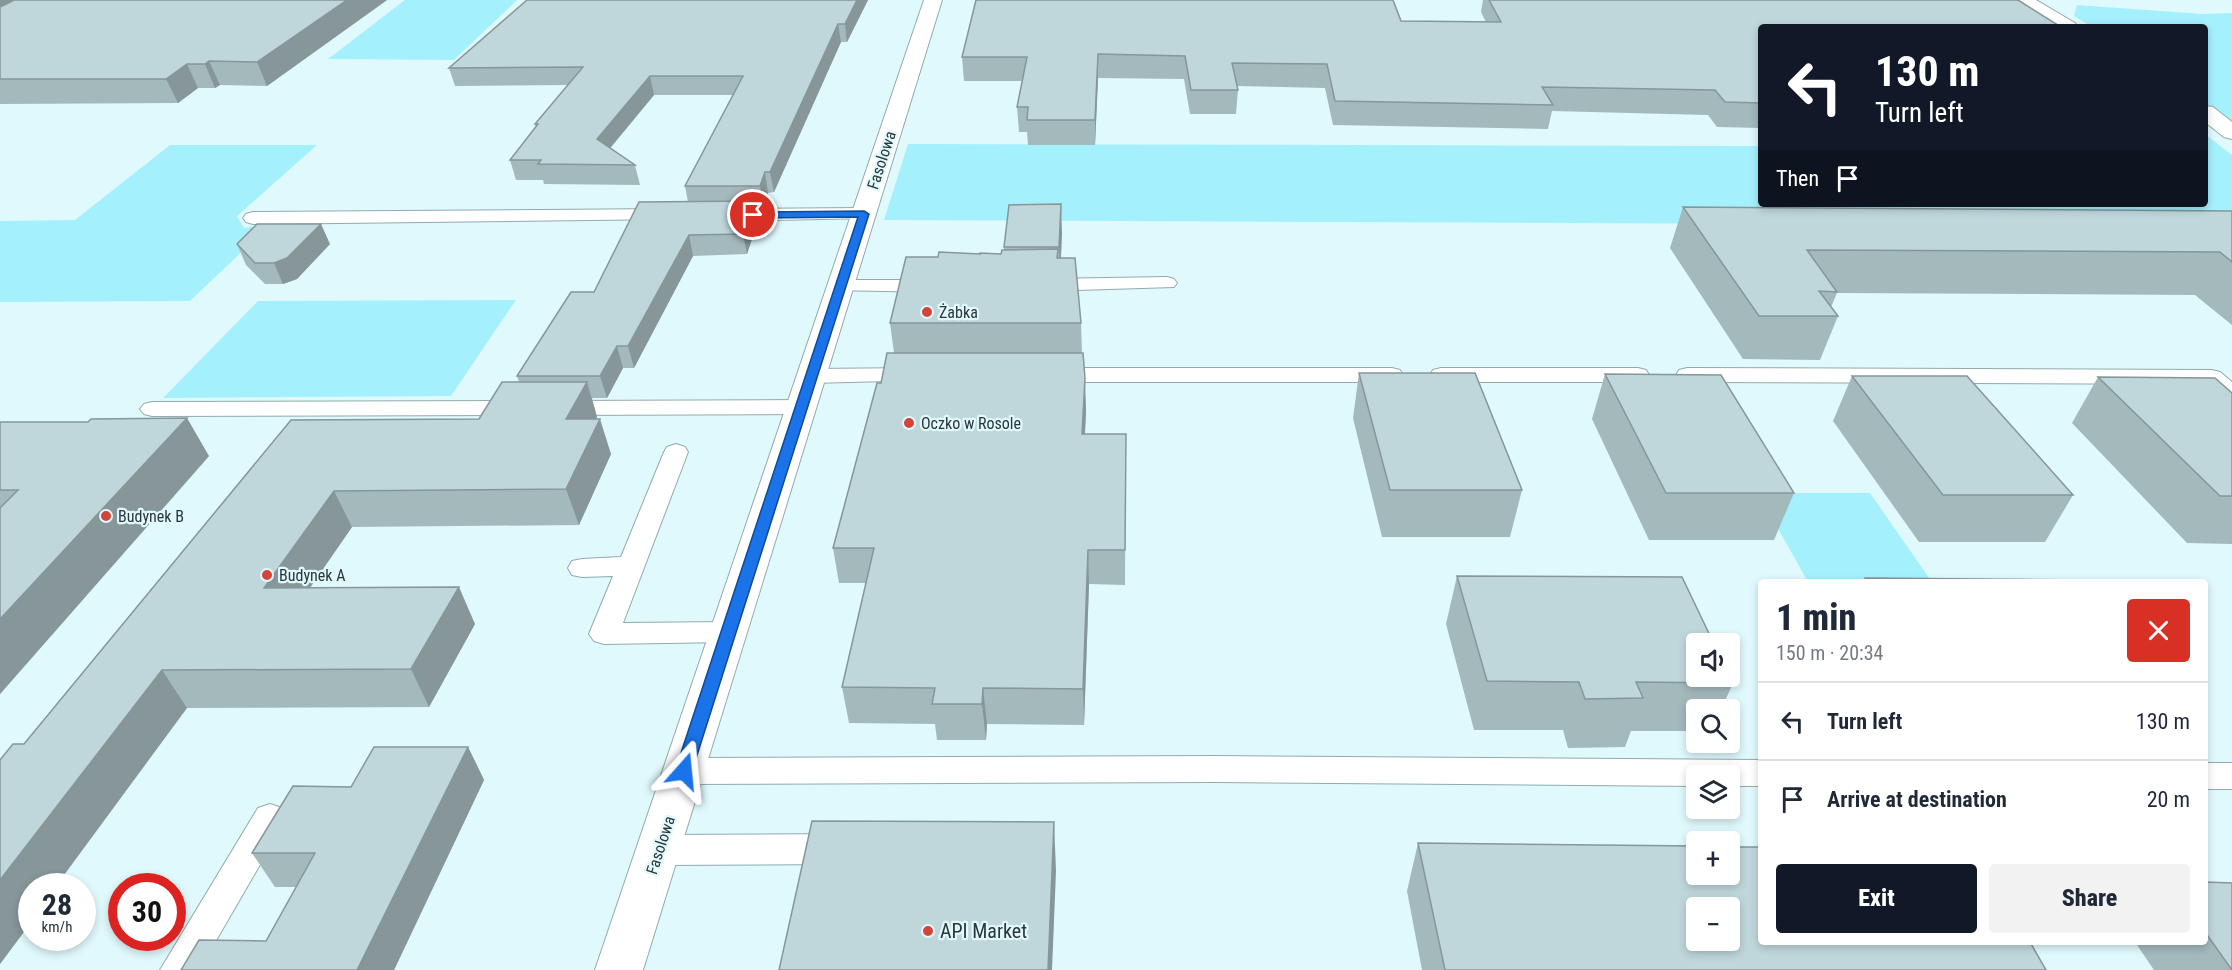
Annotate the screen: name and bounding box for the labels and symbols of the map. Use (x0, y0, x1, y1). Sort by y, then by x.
street label: Fasolowa (863, 129, 900, 192)
pin (727, 189, 778, 240)
place label: Żabka (939, 303, 978, 322)
marker: Żabka (920, 305, 934, 319)
place label: Oczko w Rosole (921, 414, 1021, 433)
marker: Oczko w Rosole (902, 416, 916, 430)
place label: Budynek B (118, 507, 184, 526)
marker: Budynek B (99, 509, 113, 523)
place label: Budynek A (279, 566, 345, 585)
marker: Budynek A (260, 568, 274, 582)
position arrow (652, 739, 716, 803)
street label: Fasolowa (642, 814, 679, 877)
speed limit sign: 30 (108, 873, 186, 951)
place label: API Market (940, 919, 1027, 943)
marker: API Market (921, 924, 935, 938)

